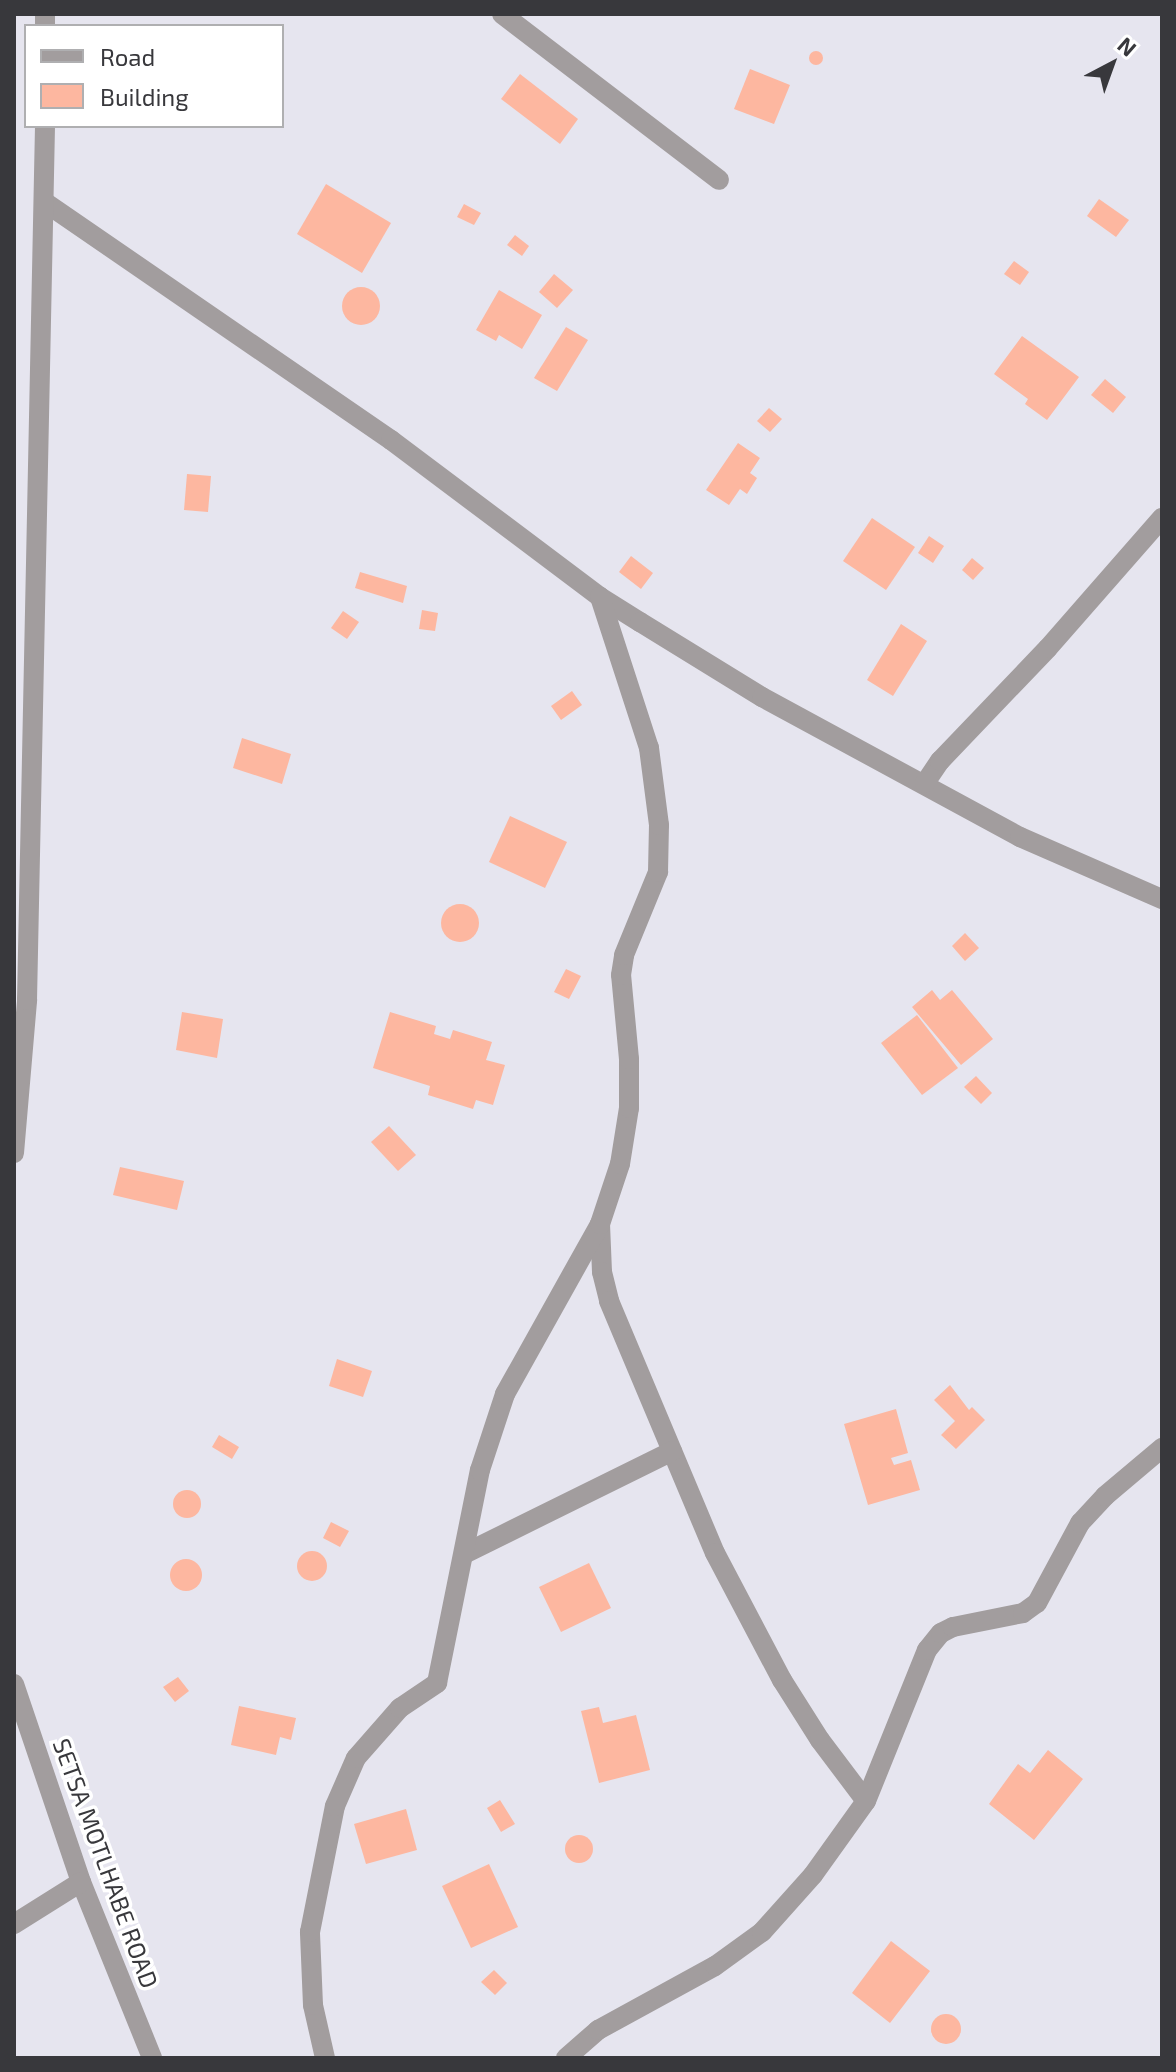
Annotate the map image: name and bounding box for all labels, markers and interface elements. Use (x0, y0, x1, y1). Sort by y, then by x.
legend (24, 24, 284, 128)
north arrow (1072, 24, 1152, 104)
text: N (1113, 31, 1142, 61)
text: Road (100, 42, 155, 71)
text: Building (100, 82, 189, 111)
street label: SETSA MOTLHABE ROAD (47, 1734, 165, 1992)

